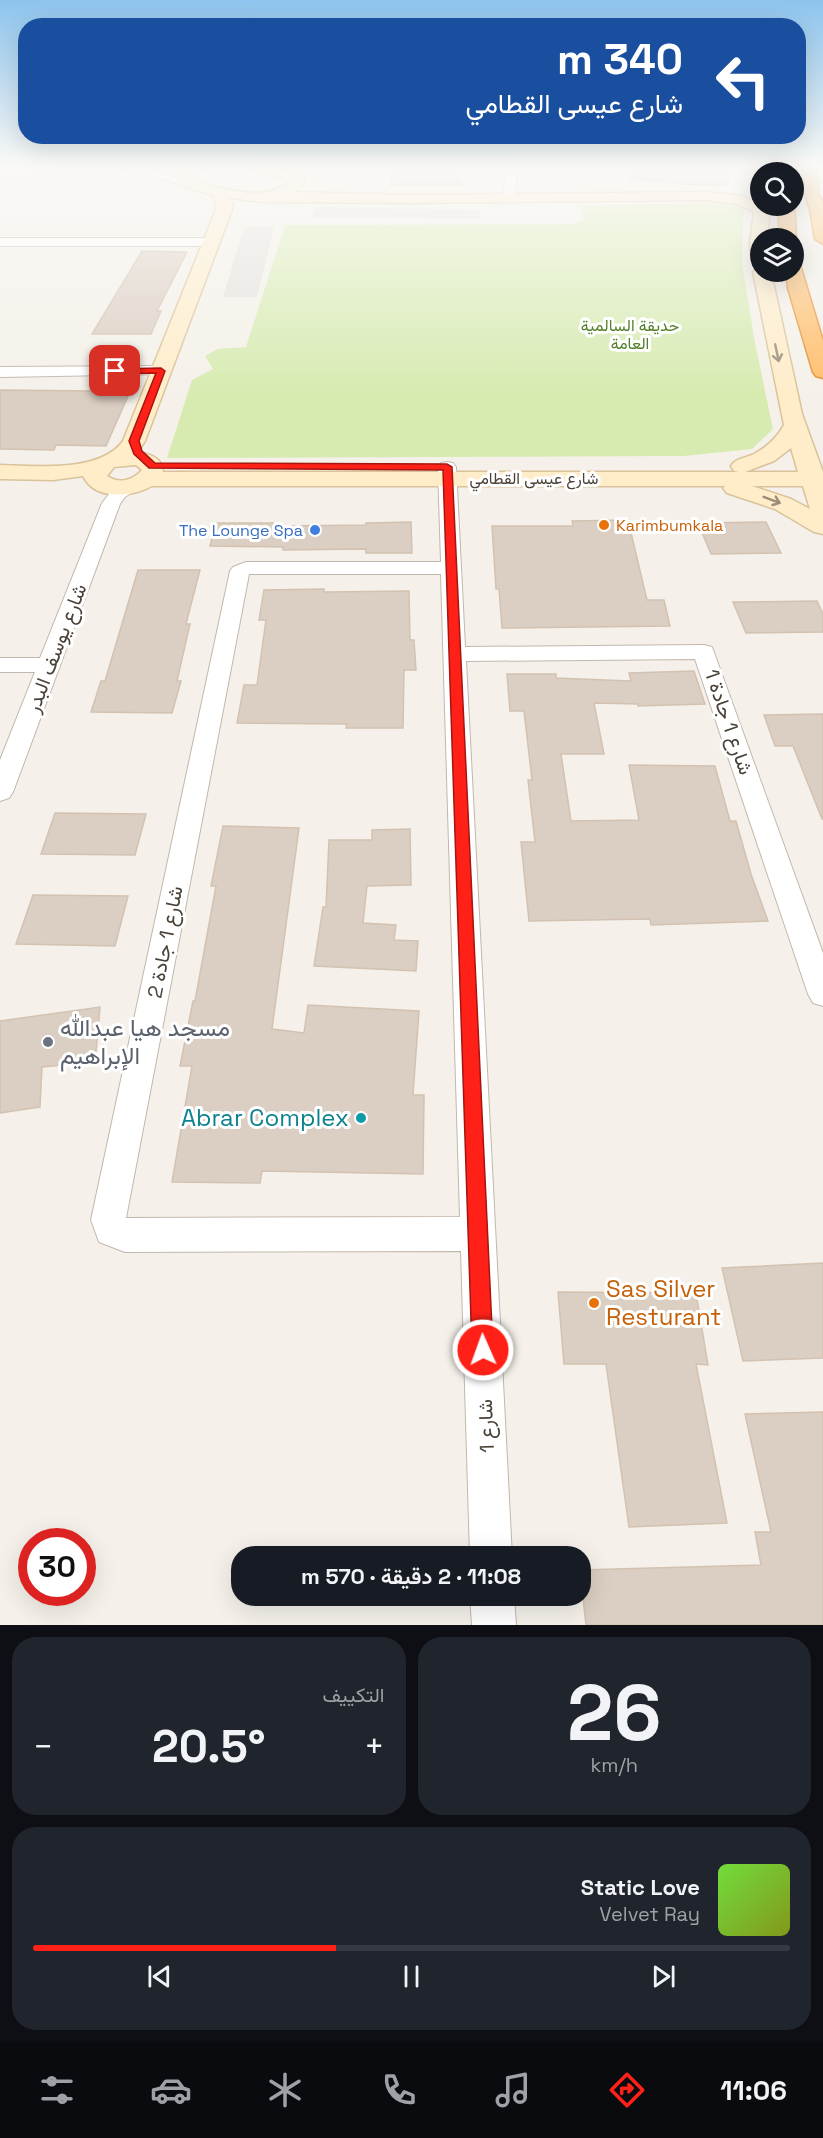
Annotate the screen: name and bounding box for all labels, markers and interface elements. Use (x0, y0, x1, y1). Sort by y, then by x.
text: 340 m (557, 33, 683, 86)
icon: left (704, 42, 782, 120)
text: شارع عيسى القطامي (465, 86, 683, 121)
map controls (750, 162, 804, 282)
button: search (750, 162, 804, 216)
button: layers (750, 228, 804, 282)
park label: حديقة السالمية العامة (581, 315, 680, 354)
one-way arrow (772, 343, 783, 362)
pin (89, 345, 140, 396)
icon: arrive (98, 354, 131, 387)
street label: شارع عيسى القطامي (470, 468, 598, 492)
one-way arrow (762, 495, 780, 506)
place label: Karimbumkala (616, 515, 723, 536)
marker: Karimbumkala (597, 518, 611, 532)
place label: The Lounge Spa (179, 520, 303, 541)
marker: The Lounge Spa (308, 523, 322, 537)
street label: شارع يوسف البدر (19, 580, 93, 717)
street label: شارع 1 جادة 1 (698, 666, 759, 779)
street label: شارع 1 جادة 2 (141, 884, 190, 1000)
place label: مسجد هيا عبدالله الإبراهيم (60, 1012, 230, 1072)
marker: مسجد هيا عبدالله الإبراهيم (41, 1035, 55, 1049)
place label: Abrar Complex (181, 1102, 349, 1133)
marker: Abrar Complex (354, 1111, 368, 1125)
place label: Sas Silver Resturant (606, 1273, 721, 1332)
marker: Sas Silver Resturant (587, 1296, 601, 1310)
position arrow (451, 1318, 515, 1382)
street label: شارع 1 (472, 1399, 501, 1453)
speed limit sign: 30 (18, 1528, 96, 1606)
text: 11:08 · 2 دقيقة · 570 m (301, 1562, 521, 1590)
text: 26 (567, 1663, 662, 1763)
text: التكييف (322, 1682, 385, 1708)
text: 20.5° (152, 1718, 266, 1775)
text: − (33, 1726, 53, 1768)
text: + (364, 1726, 385, 1768)
text: km/h (590, 1752, 638, 1778)
text: Static Love (581, 1873, 700, 1901)
text: Velvet Ray (599, 1901, 700, 1927)
icon: previous (143, 1960, 176, 1993)
icon: pause (395, 1960, 428, 1993)
icon: next (647, 1960, 680, 1993)
icon: filters (36, 2069, 78, 2111)
icon: car (150, 2069, 192, 2111)
icon: climate (264, 2069, 306, 2111)
icon: phone (378, 2069, 420, 2111)
icon: music (492, 2069, 534, 2111)
icon: directions (606, 2069, 648, 2111)
text: 11:06 (720, 2073, 787, 2108)

